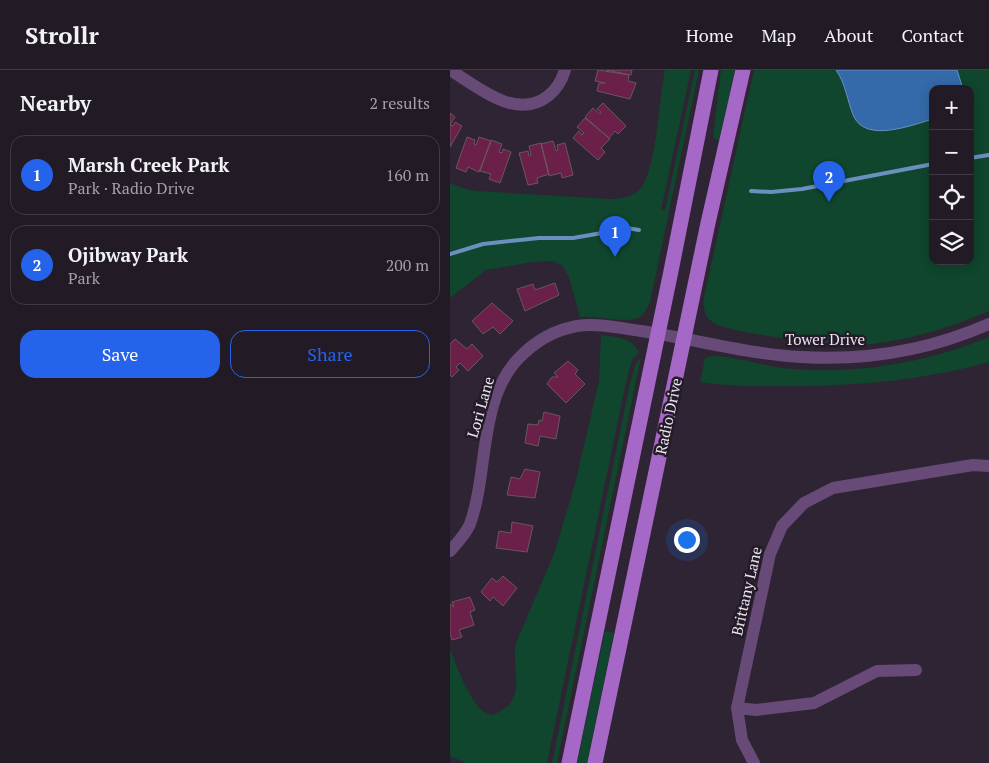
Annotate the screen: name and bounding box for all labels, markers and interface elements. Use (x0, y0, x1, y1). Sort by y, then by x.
text: Strollr (25, 19, 99, 51)
text: Home (686, 23, 733, 47)
text: Map (761, 23, 796, 47)
text: About (824, 23, 873, 47)
text: Contact (901, 23, 964, 47)
map controls (929, 85, 974, 265)
button: + (929, 85, 974, 130)
text: Nearby (20, 89, 91, 117)
text: 2 results (370, 92, 430, 114)
button: − (929, 130, 974, 175)
text: Marsh Creek Park (68, 152, 229, 177)
pin: 2 (813, 161, 845, 202)
text: 1 (32, 164, 42, 186)
text: 160 m (386, 164, 429, 186)
button: locate (929, 175, 974, 220)
text: Park · Radio Drive (68, 177, 194, 199)
pin: 1 (599, 216, 631, 257)
button: layers (929, 220, 974, 265)
text: Ojibway Park (68, 242, 188, 267)
text: 2 (32, 254, 42, 276)
text: 200 m (386, 254, 429, 276)
text: Park (68, 267, 100, 289)
street label: Tower Drive (785, 329, 865, 349)
button: Save (20, 330, 220, 378)
button: Share (230, 330, 430, 378)
street label: Lori Lane (462, 374, 498, 440)
street label: Radio Drive (650, 376, 686, 456)
your location (674, 527, 700, 553)
street label: Brittany Lane (726, 545, 766, 637)

